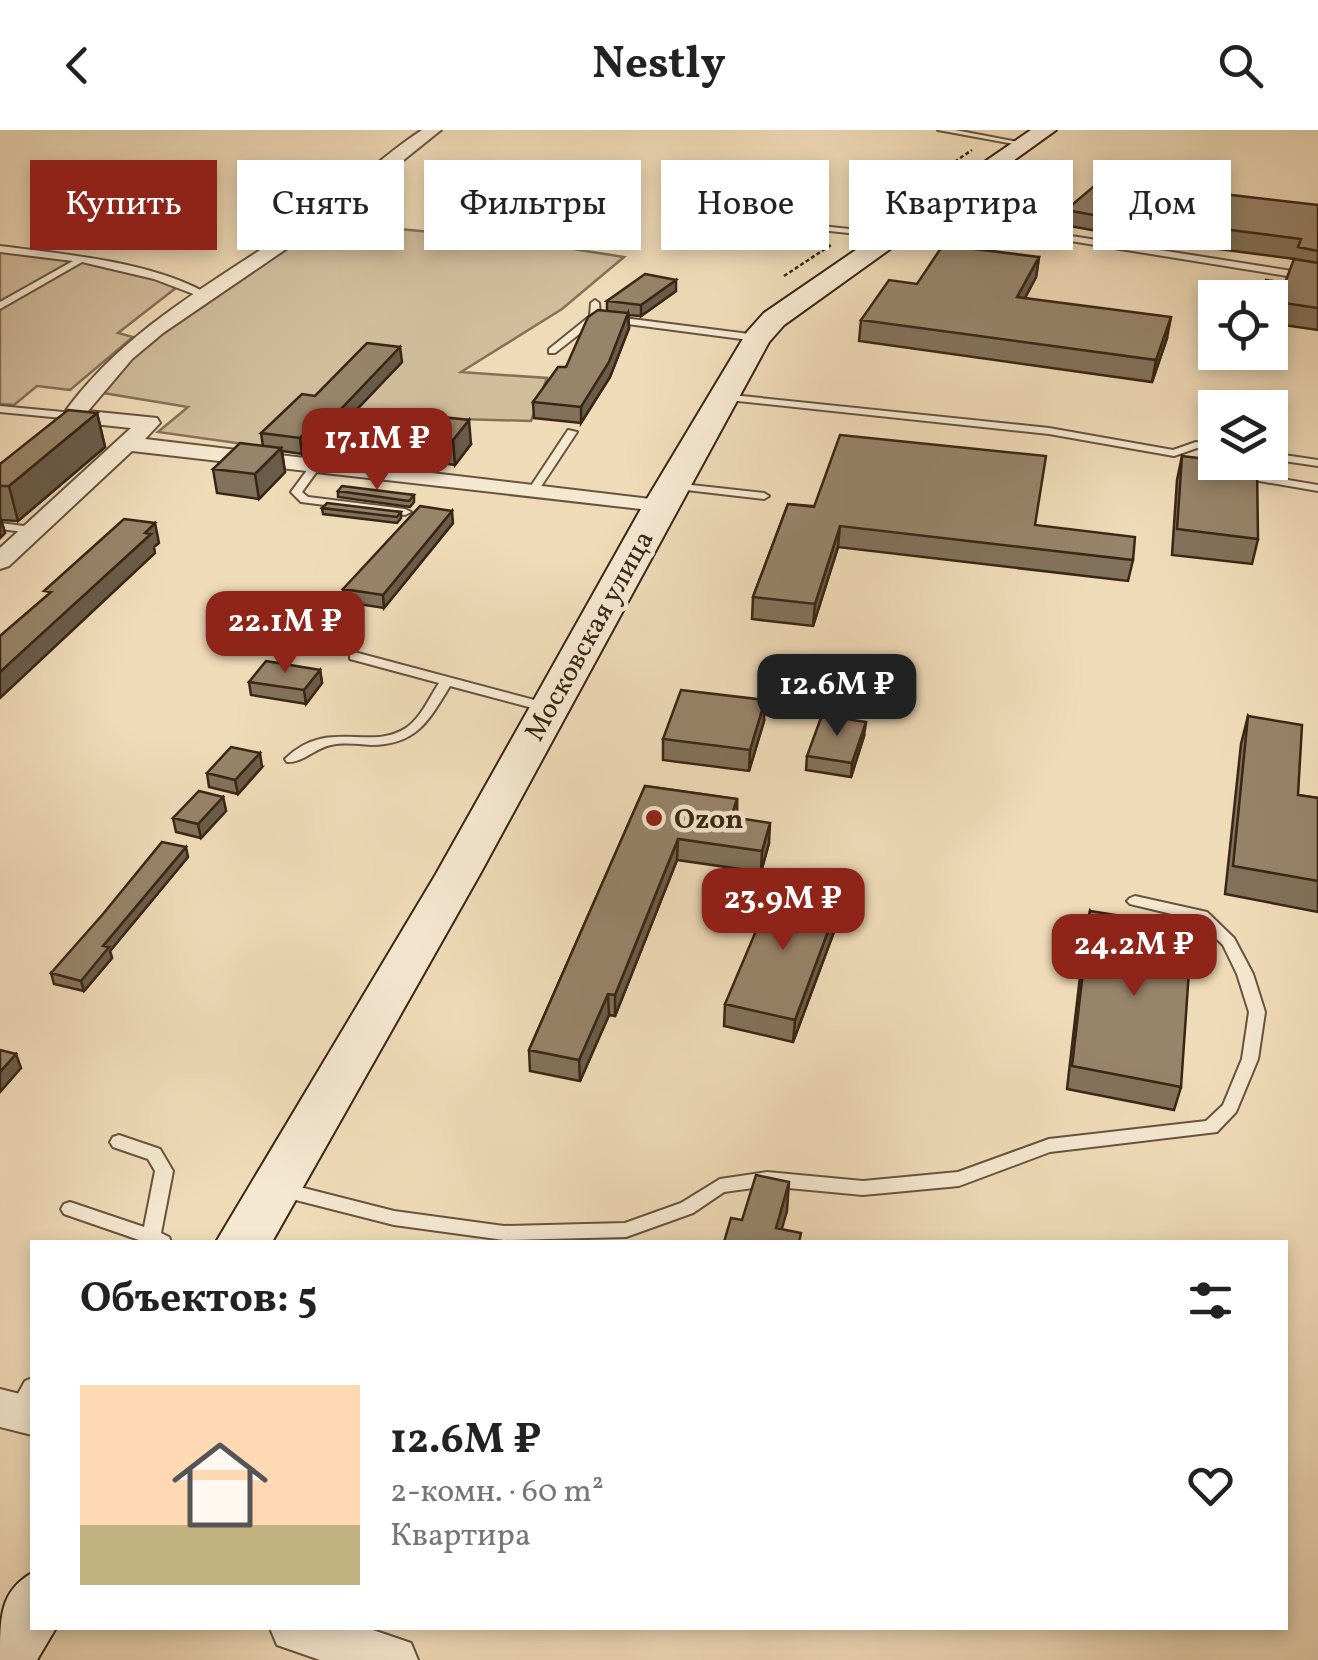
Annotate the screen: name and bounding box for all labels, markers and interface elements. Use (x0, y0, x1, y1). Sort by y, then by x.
text: Nestly (592, 34, 726, 97)
icon: back (50, 38, 105, 93)
icon: search (1213, 38, 1268, 93)
chip: Купить (30, 160, 217, 250)
chip: Снять (237, 160, 404, 250)
chip: Фильтры (424, 160, 641, 250)
chip: Новое (661, 160, 829, 250)
chip: Квартира (849, 160, 1073, 250)
chip: Дом (1093, 160, 1231, 250)
map controls (1198, 280, 1288, 480)
button: locate (1198, 280, 1288, 370)
button: layers (1198, 390, 1288, 480)
pin: 17.1M ₽ (285, 408, 469, 493)
text: 17.1M ₽ (324, 418, 430, 462)
street label: Московская улица (516, 524, 664, 749)
pin: 22.1M ₽ (193, 591, 377, 676)
text: 22.1M ₽ (228, 601, 342, 645)
pin: 12.6M ₽ (745, 654, 929, 739)
text: 12.6M ₽ (779, 664, 895, 708)
place label: Ozon (674, 801, 744, 840)
marker: Ozon (643, 807, 665, 829)
pin: 23.9M ₽ (691, 868, 875, 953)
text: 23.9M ₽ (724, 878, 842, 922)
pin: 24.2M ₽ (1042, 914, 1226, 999)
text: 24.2M ₽ (1074, 924, 1194, 968)
text: Объектов: 5 (80, 1271, 317, 1330)
icon: filters (1183, 1273, 1238, 1328)
text: 12.6M ₽ (390, 1412, 542, 1471)
icon: home (160, 1425, 280, 1545)
icon: heart (1183, 1458, 1238, 1513)
text: 2-комн. · 60 m² (390, 1471, 604, 1515)
text: Квартира (390, 1515, 531, 1559)

